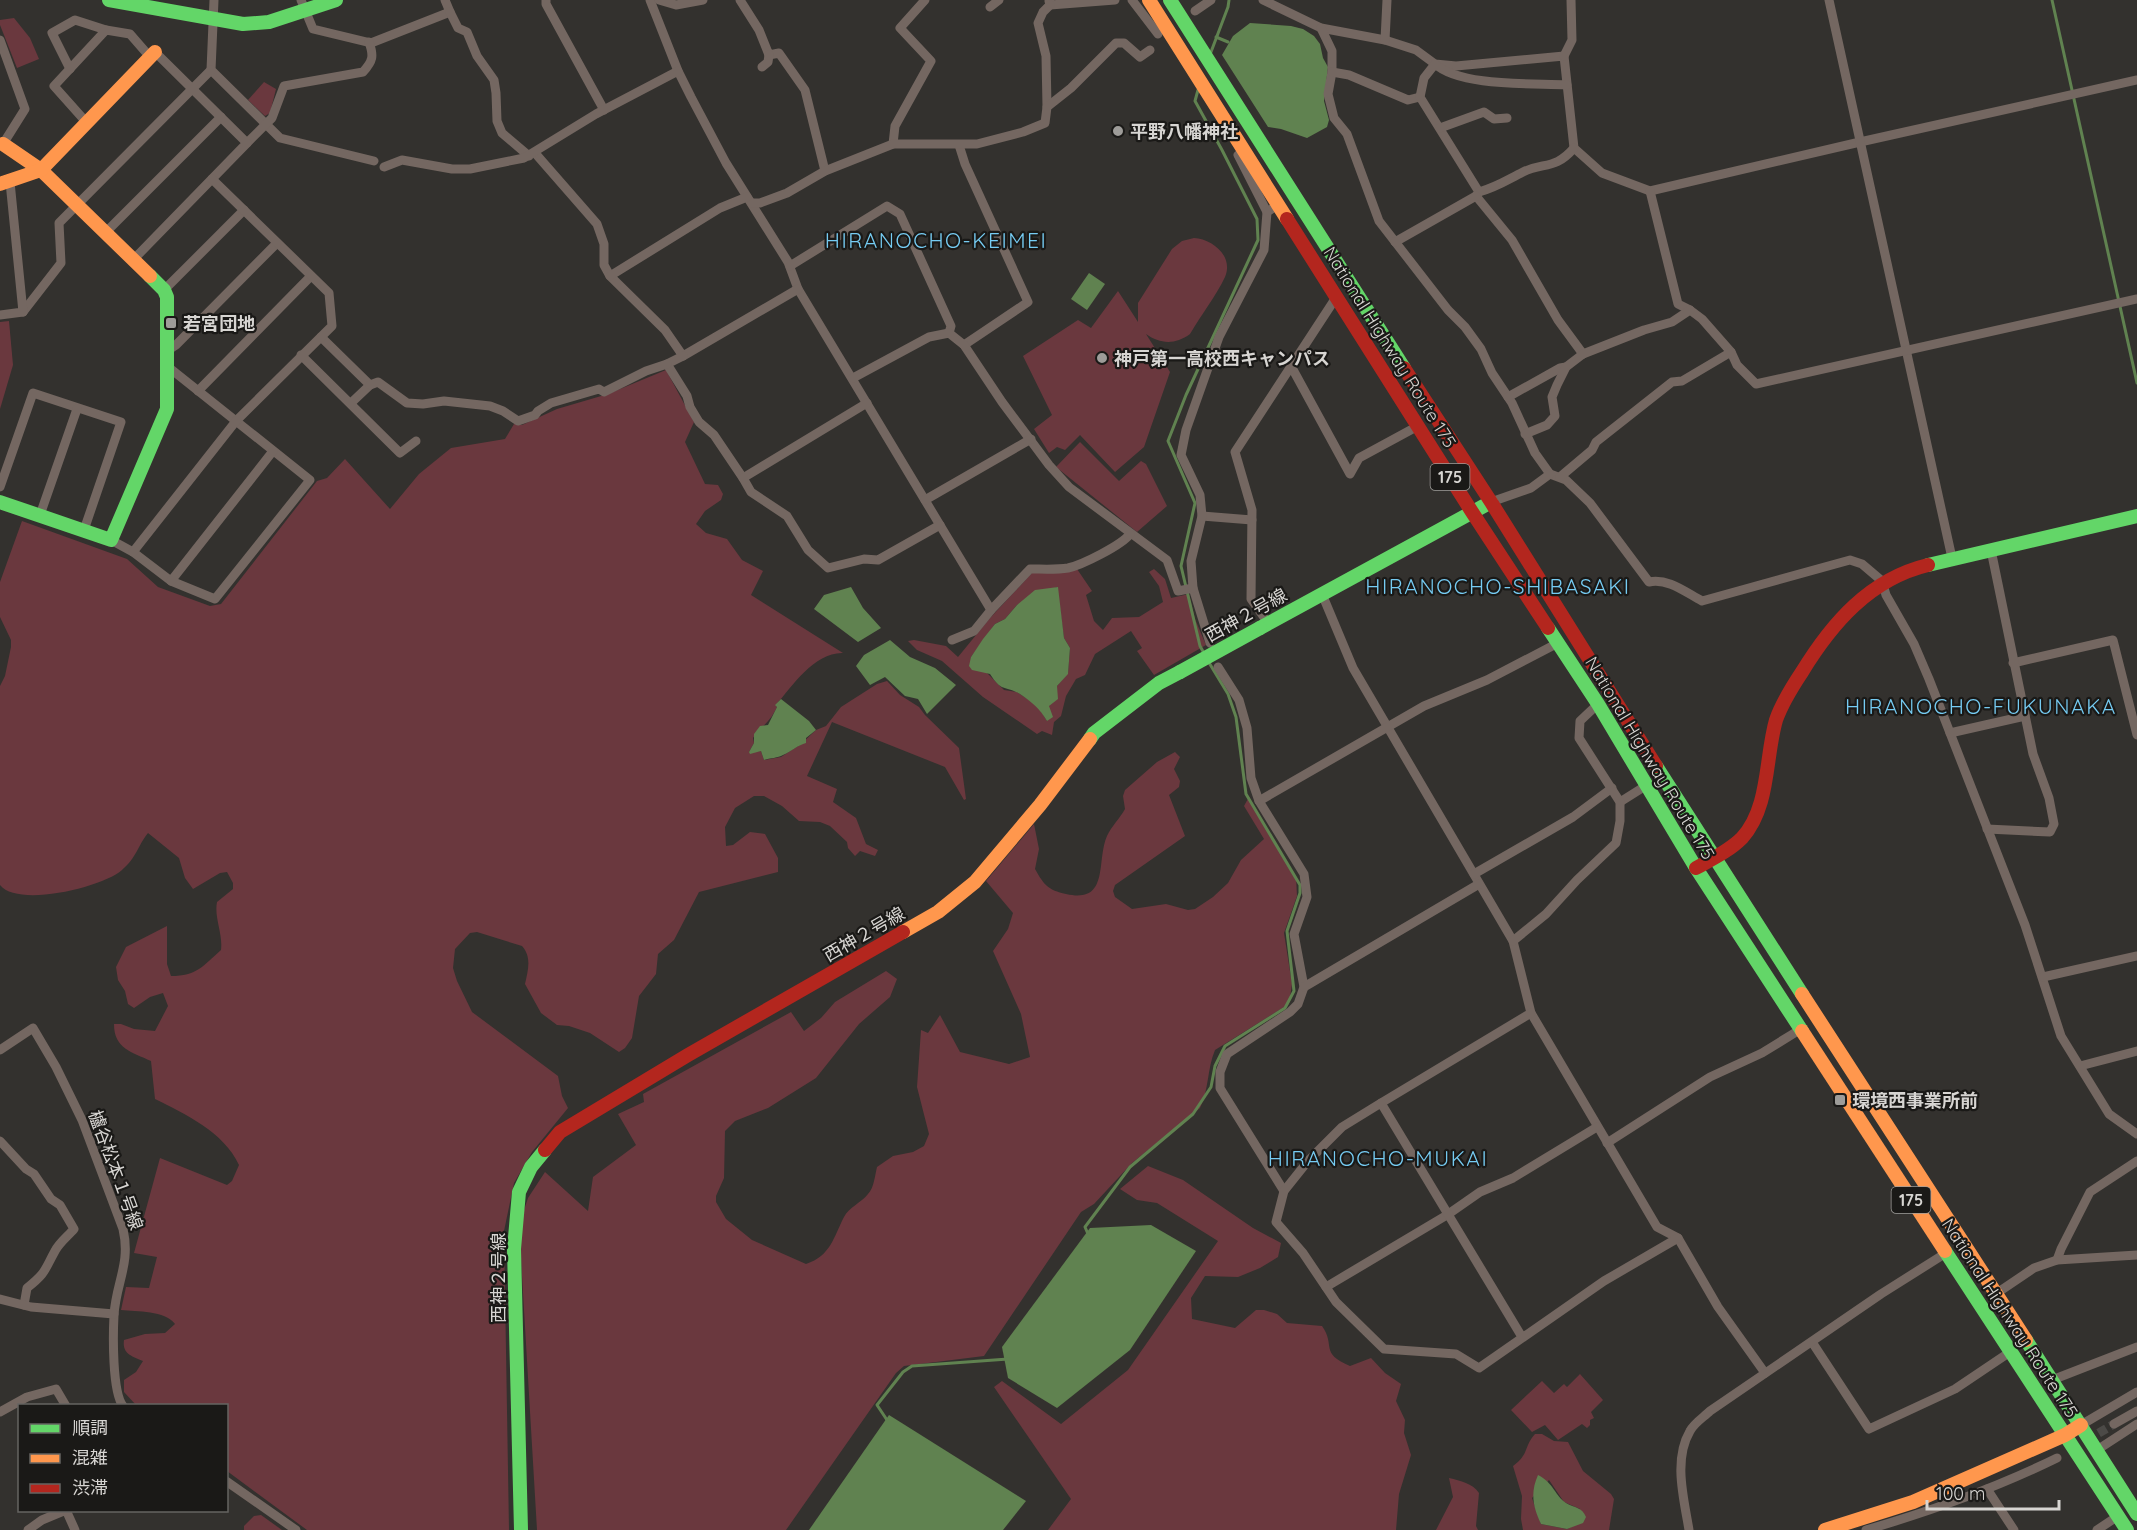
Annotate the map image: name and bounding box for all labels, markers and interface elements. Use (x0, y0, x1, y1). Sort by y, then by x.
place label: 平野八幡神社 (1130, 120, 1238, 143)
marker: 平野八幡神社 (1111, 124, 1125, 138)
district label: HIRANOCHO-KEIMEI (825, 227, 1047, 253)
street label: National Highway Route 175 (1319, 242, 1461, 452)
place label: 若宮団地 (183, 312, 255, 335)
marker: 若宮団地 (164, 316, 178, 330)
place label: 神戸第一高校西キャンパス (1114, 347, 1330, 370)
marker: 神戸第一高校西キャンパス (1095, 351, 1109, 365)
road number: 175 (1430, 464, 1470, 490)
district label: HIRANOCHO-SHIBASAKI (1365, 573, 1631, 599)
street label: 西神２号線 (1201, 583, 1291, 647)
street label: National Highway Route 175 (1580, 652, 1720, 864)
district label: HIRANOCHO-FUKUNAKA (1845, 693, 2117, 719)
street label: 西神２号線 (819, 902, 909, 966)
place label: 環境西事業所前 (1852, 1089, 1978, 1112)
marker: 環境西事業所前 (1833, 1093, 1847, 1107)
street label: 櫨谷松本１号線 (84, 1107, 148, 1233)
district label: HIRANOCHO-MUKAI (1268, 1145, 1488, 1171)
road number: 175 (1892, 1187, 1930, 1213)
street label: National Highway Route 175 (1937, 1214, 2083, 1422)
street label: 西神２号線 (487, 1233, 510, 1323)
legend (18, 1404, 228, 1512)
text: 順調 (72, 1416, 108, 1439)
text: 混雑 (72, 1446, 108, 1469)
scale bar (1927, 1473, 2059, 1511)
text: 渋滞 (72, 1476, 108, 1499)
text: 100 m (1936, 1482, 1985, 1505)

